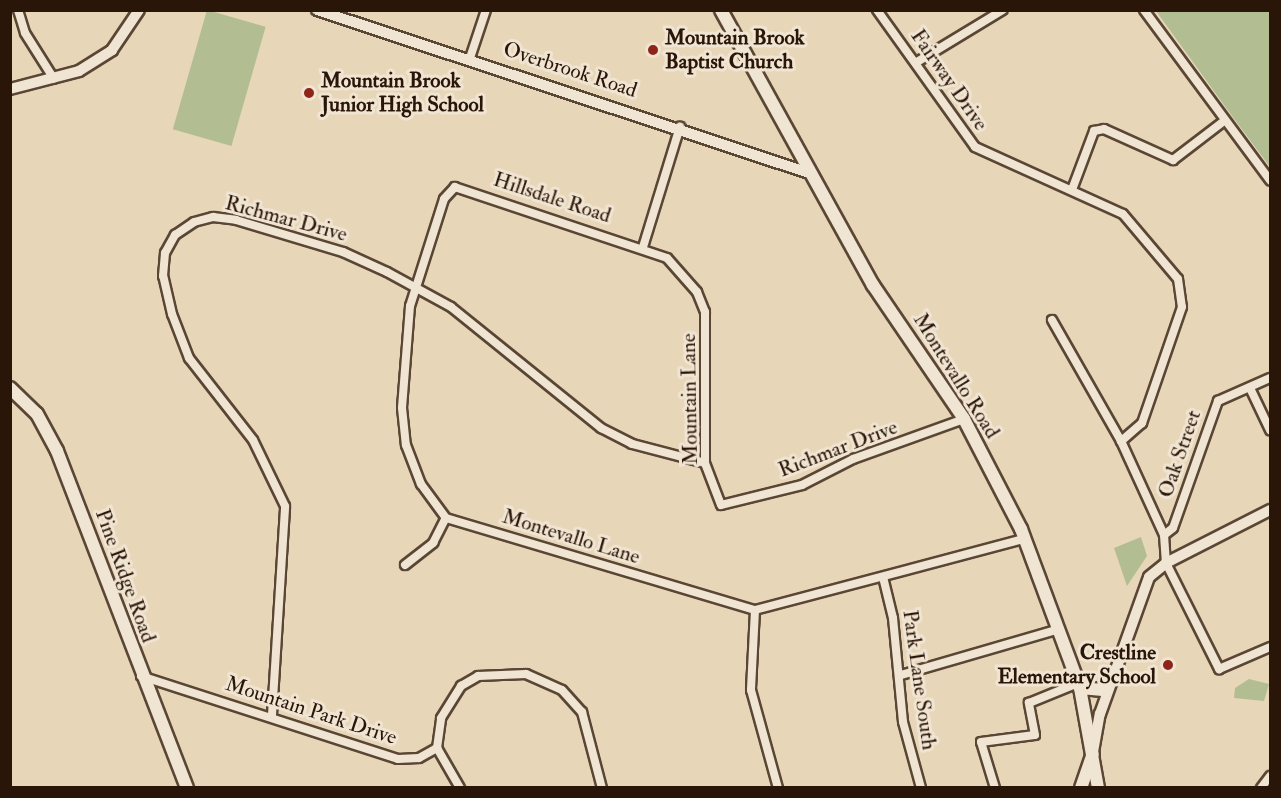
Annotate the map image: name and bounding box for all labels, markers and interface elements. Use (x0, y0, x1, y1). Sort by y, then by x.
place label: Mountain Brook Baptist Church (665, 25, 804, 75)
street label: Fairway Drive (905, 25, 993, 135)
street label: Overbrook Road (500, 37, 640, 103)
marker: Mountain Brook Baptist Church (646, 43, 660, 57)
place label: Mountain Brook Junior High School (321, 68, 484, 118)
marker: Mountain Brook Junior High School (302, 86, 316, 100)
street label: Hillsdale Road (490, 167, 614, 229)
street label: Richmar Drive (222, 191, 350, 247)
street label: Montevallo Road (907, 309, 1005, 443)
street label: Mountain Lane (676, 333, 704, 465)
street label: Oak Street (1153, 407, 1207, 501)
street label: Richmar Drive (775, 415, 901, 483)
street label: Montevallo Lane (499, 504, 643, 570)
street label: Pine Ridge Road (89, 506, 161, 646)
street label: Park Lane South (897, 608, 941, 752)
place label: Crestline Elementary School (998, 640, 1156, 690)
marker: Crestline Elementary School (1161, 658, 1175, 672)
street label: Mountain Park Drive (222, 671, 400, 751)

